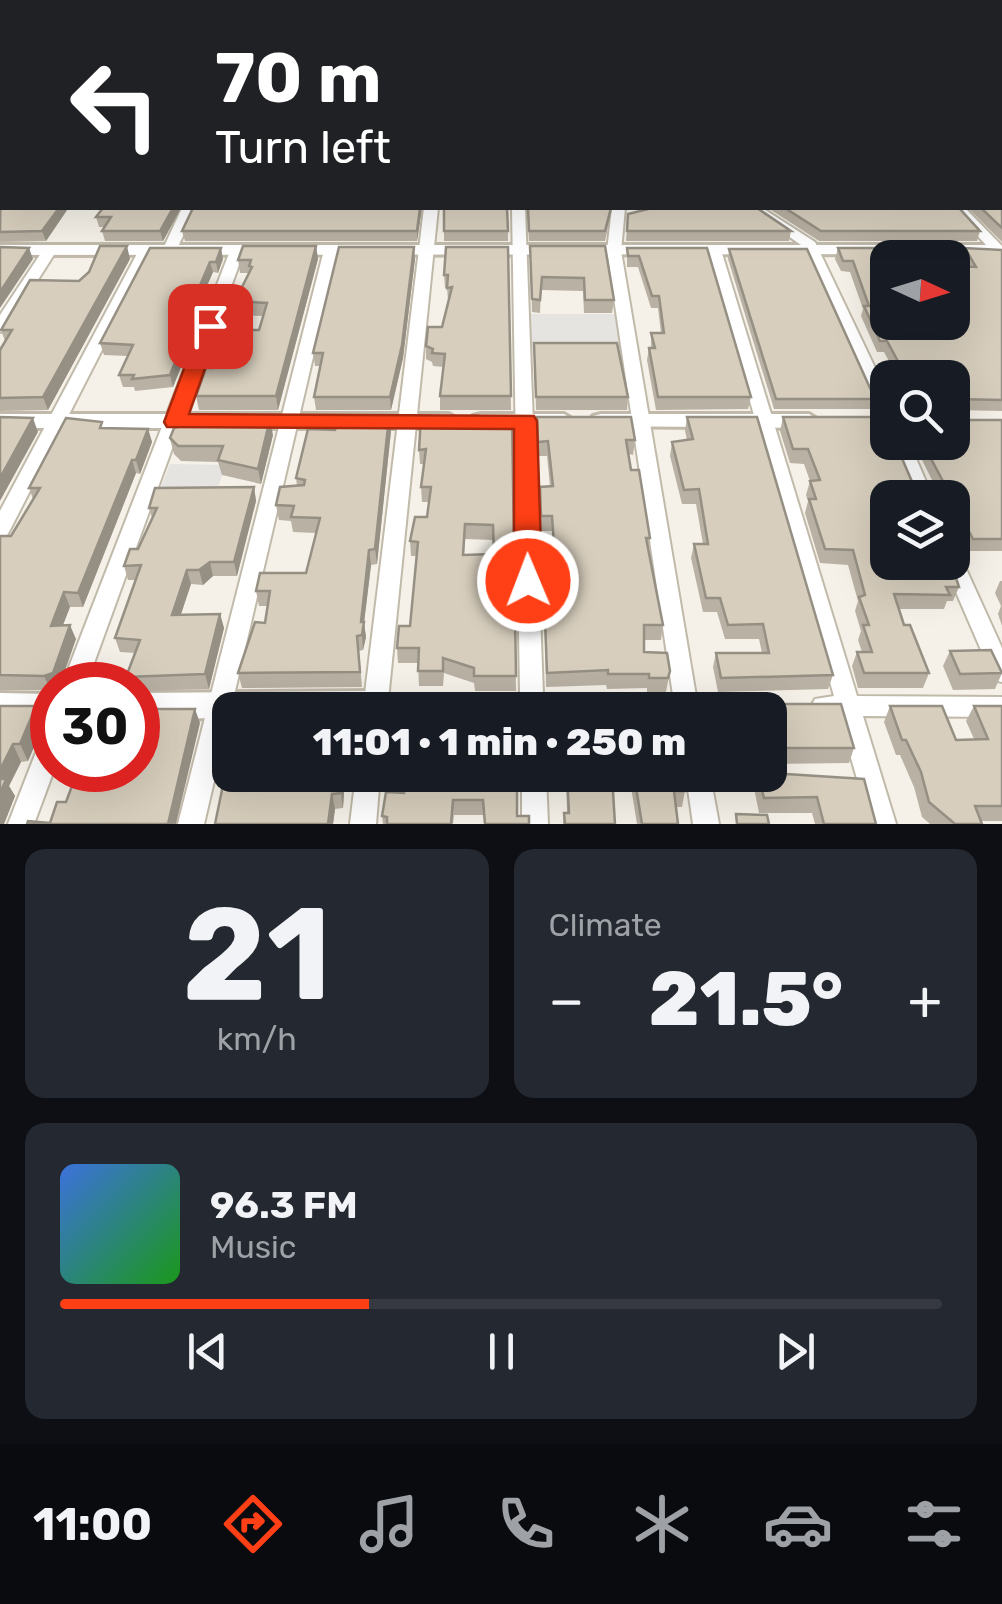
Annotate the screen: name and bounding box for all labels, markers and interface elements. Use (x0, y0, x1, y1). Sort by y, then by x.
text: 70 m (215, 37, 382, 120)
icon: left (50, 40, 180, 170)
text: Turn left (215, 121, 391, 174)
north arrow (870, 240, 970, 340)
map controls (870, 240, 970, 580)
pin (168, 284, 253, 369)
icon: arrive (183, 299, 238, 354)
button: search (870, 360, 970, 460)
button: layers (870, 480, 970, 580)
position arrow (476, 529, 580, 633)
speed limit sign: 30 (30, 662, 160, 792)
text: 11:01 · 1 min · 250 m (313, 719, 686, 765)
text: 21 (182, 877, 331, 1032)
text: Climate (549, 906, 662, 944)
text: 21.5° (649, 955, 843, 1044)
text: − (549, 968, 584, 1033)
text: + (908, 968, 942, 1033)
text: km/h (217, 1020, 297, 1058)
text: 96.3 FM (210, 1182, 358, 1228)
text: Music (210, 1228, 296, 1266)
icon: previous (180, 1324, 235, 1379)
icon: pause (474, 1324, 529, 1379)
icon: next (768, 1324, 823, 1379)
icon: directions (218, 1489, 288, 1559)
icon: music (354, 1489, 424, 1559)
icon: phone (491, 1489, 561, 1559)
icon: climate (627, 1489, 697, 1559)
icon: car (763, 1489, 833, 1559)
icon: filters (899, 1489, 969, 1559)
text: 11:00 (33, 1498, 152, 1551)

